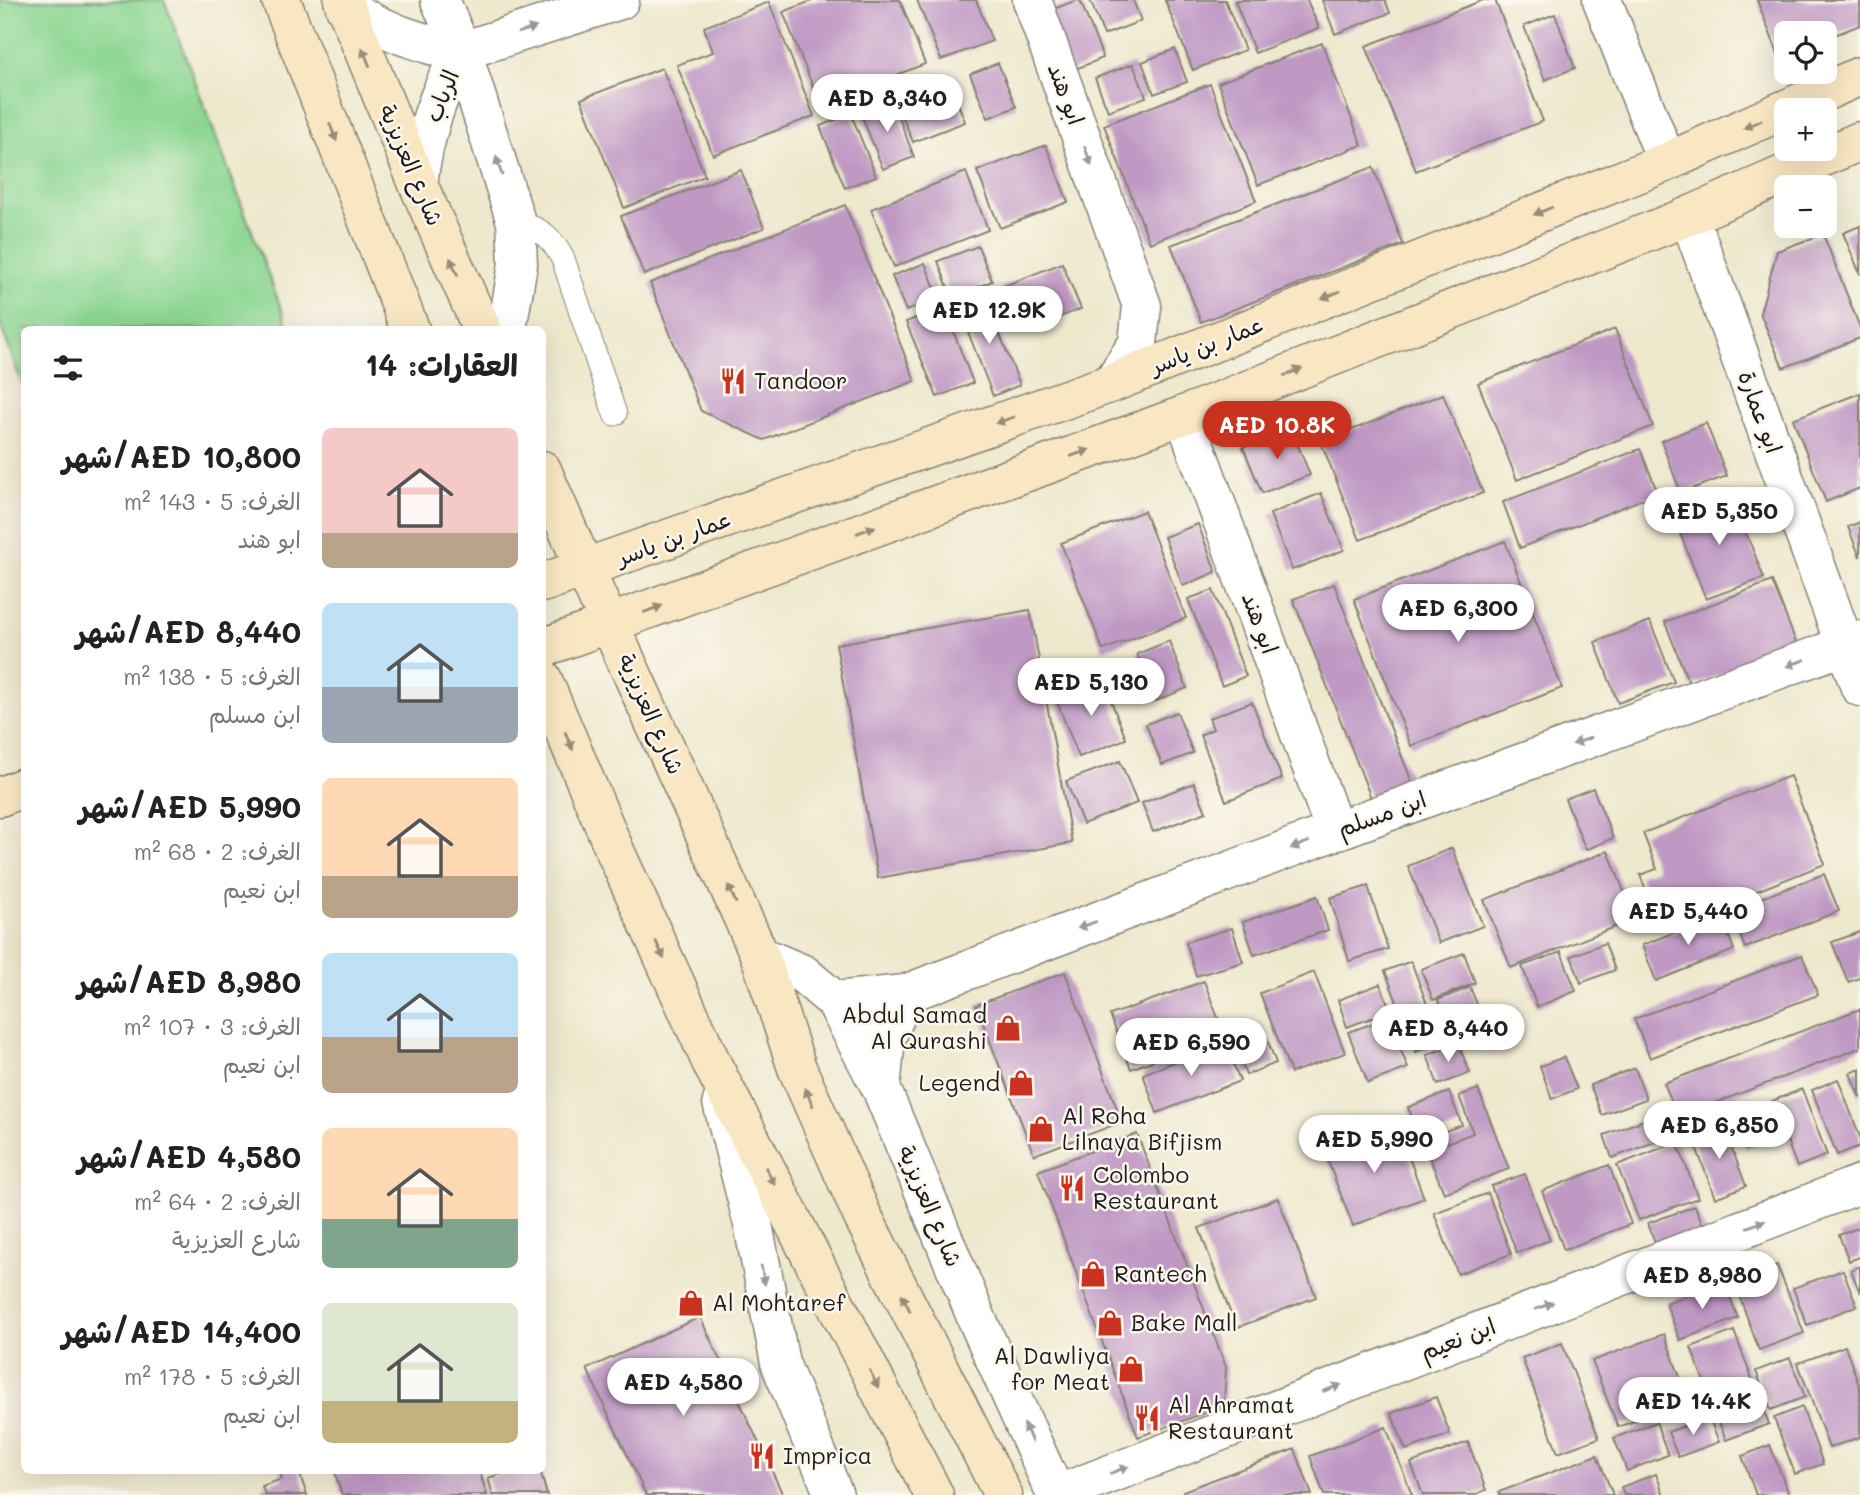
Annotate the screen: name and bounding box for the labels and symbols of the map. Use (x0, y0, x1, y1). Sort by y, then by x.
one-way arrow (516, 24, 537, 35)
one-way arrow (360, 47, 372, 67)
street label: ابو هند (1042, 59, 1092, 129)
street label: الرباب (417, 65, 465, 126)
pin: AED 8,340 (807, 74, 967, 134)
street label: شارع العزيزية (371, 99, 451, 231)
one-way arrow (1743, 118, 1763, 130)
one-way arrow (327, 122, 338, 143)
one-way arrow (1083, 146, 1094, 167)
one-way arrow (493, 156, 504, 177)
one-way arrow (1532, 206, 1553, 217)
one-way arrow (448, 256, 459, 277)
pin: AED 12.9K (909, 286, 1069, 346)
one-way arrow (1321, 290, 1342, 301)
street label: عمار بن ياسر (1143, 308, 1268, 381)
place label: Tandoor (754, 365, 847, 395)
restaurant icon: Tandoor (718, 366, 748, 396)
one-way arrow (1283, 366, 1304, 377)
street label: ابو عمارة (1732, 366, 1790, 457)
pin: AED 10.8K (1197, 402, 1357, 461)
one-way arrow (994, 415, 1015, 426)
one-way arrow (1070, 447, 1091, 458)
pin: AED 5,350 (1639, 488, 1799, 547)
street label: عمار بن ياسر (610, 502, 736, 573)
one-way arrow (856, 525, 877, 536)
pin: AED 6,300 (1378, 584, 1538, 644)
street label: ابو هند (1236, 588, 1286, 658)
one-way arrow (642, 603, 663, 614)
street label: شارع العزيزية (610, 649, 692, 779)
pin: AED 5,130 (1011, 658, 1171, 718)
one-way arrow (1785, 658, 1806, 669)
one-way arrow (563, 731, 574, 752)
one-way arrow (1572, 736, 1593, 747)
street label: ابن مسلم (1333, 783, 1432, 847)
one-way arrow (1289, 839, 1310, 850)
one-way arrow (726, 884, 738, 904)
pin: AED 5,440 (1608, 888, 1768, 947)
one-way arrow (1076, 920, 1097, 931)
one-way arrow (654, 940, 666, 960)
place label: Abdul Samad Al Qurashi (842, 999, 987, 1055)
pin: AED 8,440 (1368, 1004, 1528, 1064)
shop icon: Abdul Samad Al Qurashi (993, 1013, 1023, 1043)
pin: AED 6,590 (1111, 1018, 1271, 1078)
place label: Legend (919, 1067, 1000, 1097)
shop icon: Legend (1006, 1068, 1036, 1098)
one-way arrow (803, 1087, 815, 1107)
place label: Al Roha Lilnaya Bifjism (1062, 1100, 1222, 1156)
pin: AED 6,850 (1639, 1102, 1799, 1161)
shop icon: Al Roha Lilnaya Bifjism (1026, 1114, 1056, 1144)
pin: AED 5,990 (1294, 1116, 1454, 1175)
street label: شارع العزيزية (890, 1140, 970, 1272)
place label: Colombo Restaurant (1093, 1159, 1219, 1215)
one-way arrow (763, 1167, 775, 1187)
restaurant icon: Colombo Restaurant (1057, 1173, 1087, 1203)
one-way arrow (1746, 1218, 1767, 1229)
pin: AED 8,980 (1622, 1252, 1782, 1311)
place label: Rantech (1114, 1258, 1207, 1288)
shop icon: Rantech (1078, 1259, 1108, 1289)
one-way arrow (758, 1264, 769, 1286)
place label: Al Mohtaref (712, 1287, 846, 1317)
shop icon: Al Mohtaref (676, 1288, 706, 1318)
one-way arrow (901, 1293, 912, 1313)
one-way arrow (1533, 1300, 1554, 1311)
place label: Bake Mall (1131, 1307, 1238, 1337)
shop icon: Bake Mall (1095, 1308, 1125, 1338)
street label: ابن نعيم (1416, 1310, 1501, 1370)
place label: Al Dawliya for Meat (994, 1340, 1110, 1396)
shop icon: Al Dawliya for Meat (1116, 1354, 1146, 1384)
pin: AED 4,580 (603, 1358, 763, 1418)
one-way arrow (868, 1369, 879, 1389)
pin: AED 14.4K (1613, 1378, 1773, 1437)
one-way arrow (1321, 1382, 1342, 1393)
place label: Al Ahramat Restaurant (1168, 1389, 1295, 1445)
restaurant icon: Al Ahramat Restaurant (1132, 1403, 1162, 1433)
one-way arrow (1022, 1423, 1034, 1443)
place label: Imprica (783, 1440, 872, 1470)
restaurant icon: Imprica (747, 1441, 777, 1471)
one-way arrow (1109, 1464, 1130, 1475)

